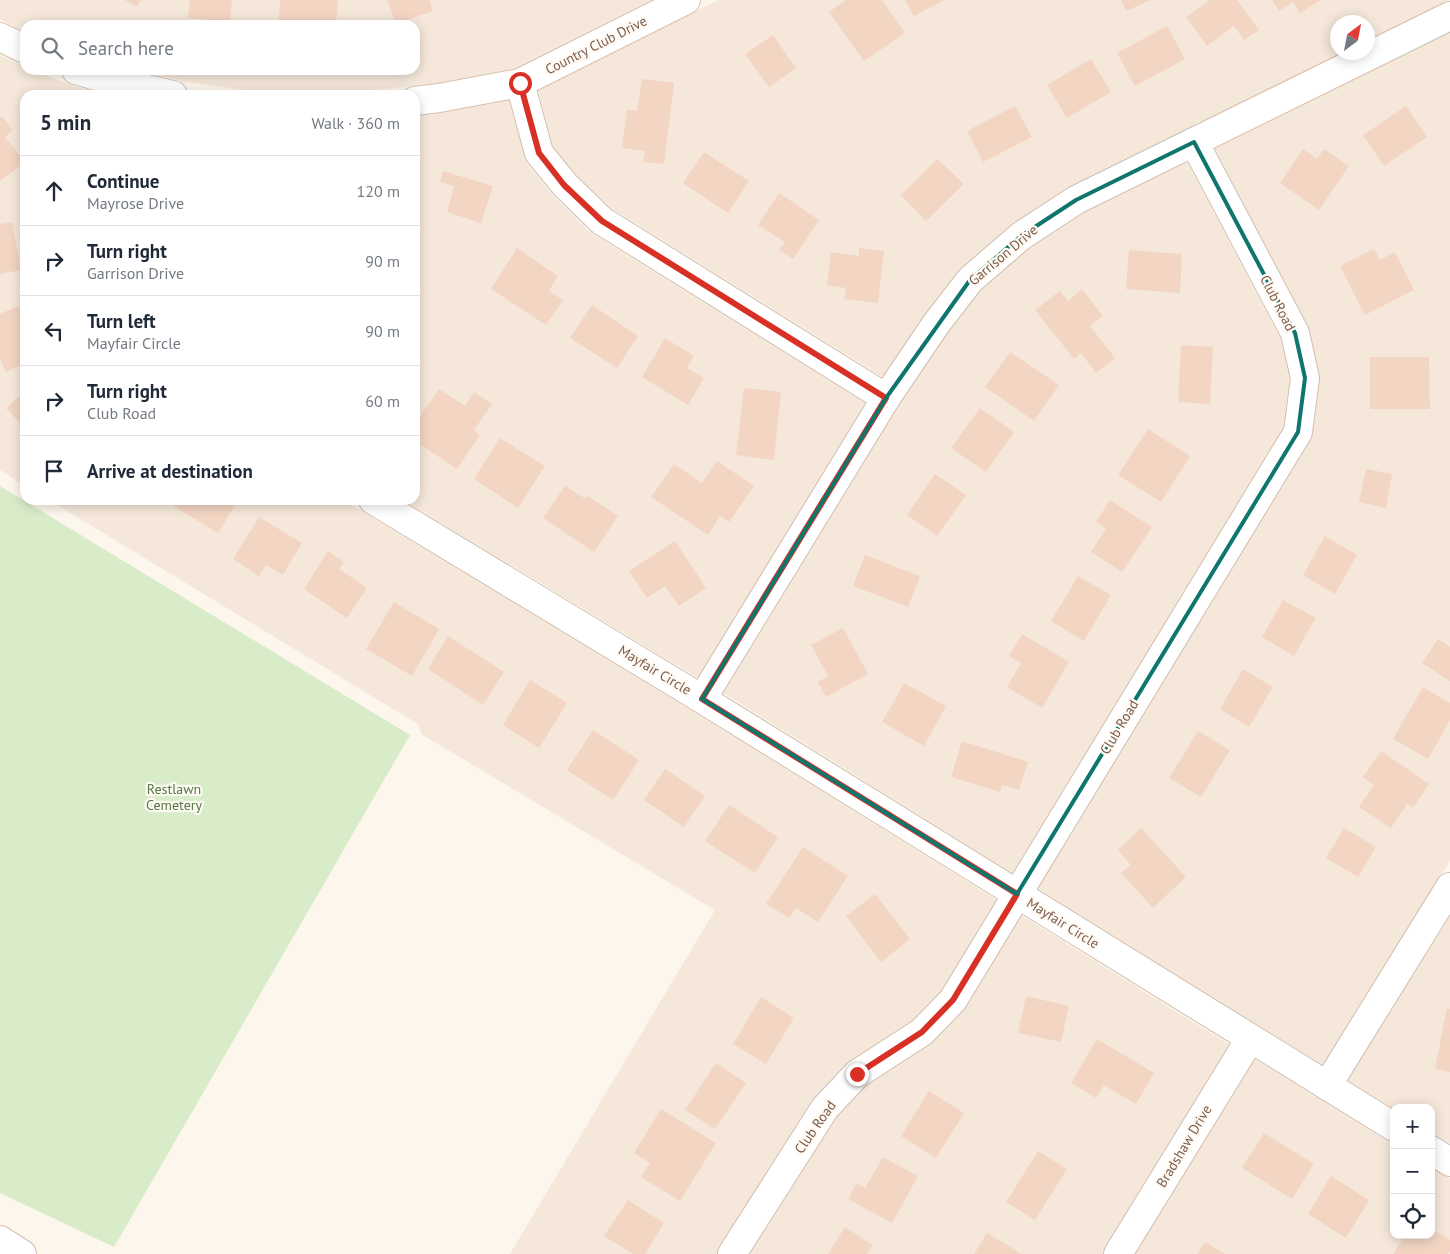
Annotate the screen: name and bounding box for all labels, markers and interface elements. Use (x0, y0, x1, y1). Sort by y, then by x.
street label: Country Club Drive (542, 12, 650, 78)
north arrow (1330, 15, 1375, 60)
search box (20, 20, 420, 75)
icon: search (38, 34, 66, 62)
text: Search here (78, 36, 174, 60)
route start (509, 72, 532, 95)
text: 5 min (40, 109, 91, 136)
text: Walk · 360 m (311, 113, 400, 133)
text: Continue (87, 169, 159, 193)
icon: ahead (40, 177, 68, 205)
text: 120 m (357, 181, 400, 201)
text: Mayrose Drive (87, 193, 184, 213)
street label: Garrison Drive (965, 221, 1041, 289)
text: Turn right (87, 239, 167, 263)
icon: right (40, 247, 68, 275)
text: 90 m (365, 251, 400, 271)
text: Garrison Drive (87, 263, 184, 283)
street label: Club Road (1256, 272, 1300, 334)
text: Turn left (87, 309, 156, 333)
icon: left (40, 317, 68, 345)
text: 90 m (365, 321, 400, 341)
text: Mayfair Circle (87, 333, 181, 353)
text: Turn right (87, 379, 167, 403)
icon: right (40, 387, 68, 415)
text: 60 m (365, 391, 400, 411)
text: Club Road (87, 403, 156, 423)
icon: arrive (40, 457, 68, 485)
text: Arrive at destination (87, 459, 253, 483)
street label: Mayfair Circle (615, 641, 695, 699)
street label: Club Road (1096, 696, 1142, 758)
park label: Restlawn Cemetery (146, 780, 203, 814)
street label: Mayfair Circle (1023, 894, 1103, 952)
route end (846, 1063, 869, 1086)
street label: Club Road (790, 1097, 840, 1157)
street label: Bradshaw Drive (1152, 1102, 1216, 1190)
map controls (1390, 1104, 1435, 1239)
button: + (1390, 1104, 1435, 1149)
button: − (1390, 1149, 1435, 1194)
button: locate (1390, 1194, 1435, 1239)

